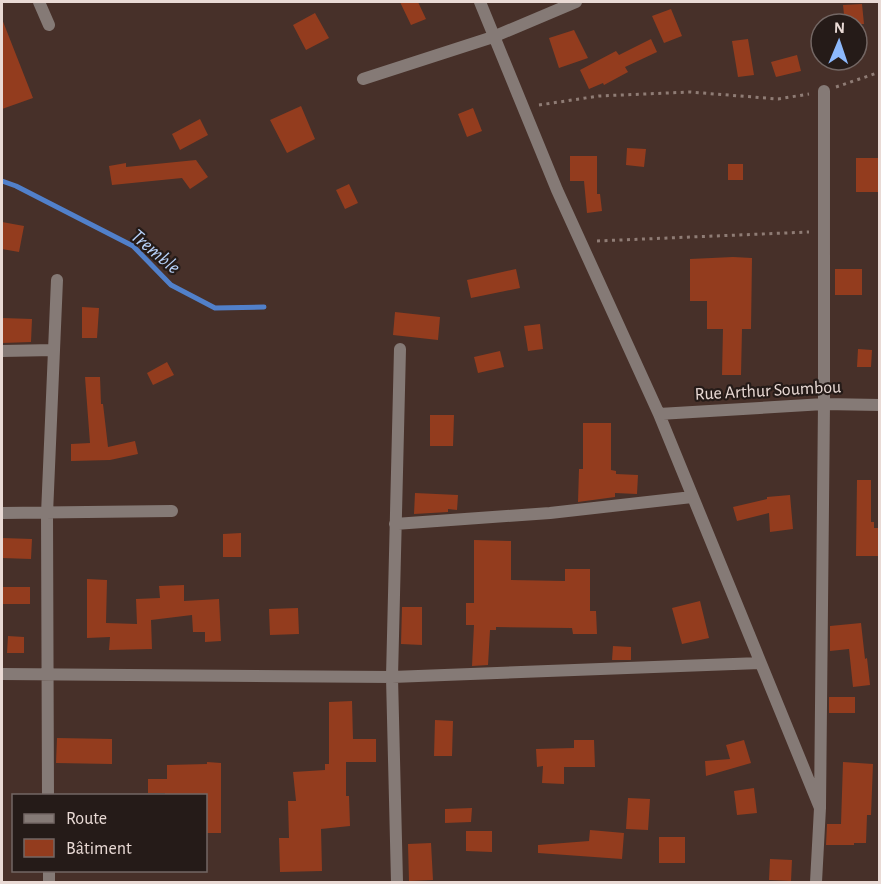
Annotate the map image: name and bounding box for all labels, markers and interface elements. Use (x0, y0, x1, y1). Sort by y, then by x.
north arrow (809, 12, 869, 72)
text: N (834, 20, 845, 36)
water label: Tremble (127, 226, 184, 278)
street label: Rue Arthur Soumbou (694, 378, 842, 404)
legend (12, 794, 207, 872)
text: Route (66, 810, 107, 828)
text: Bâtiment (66, 840, 132, 858)

